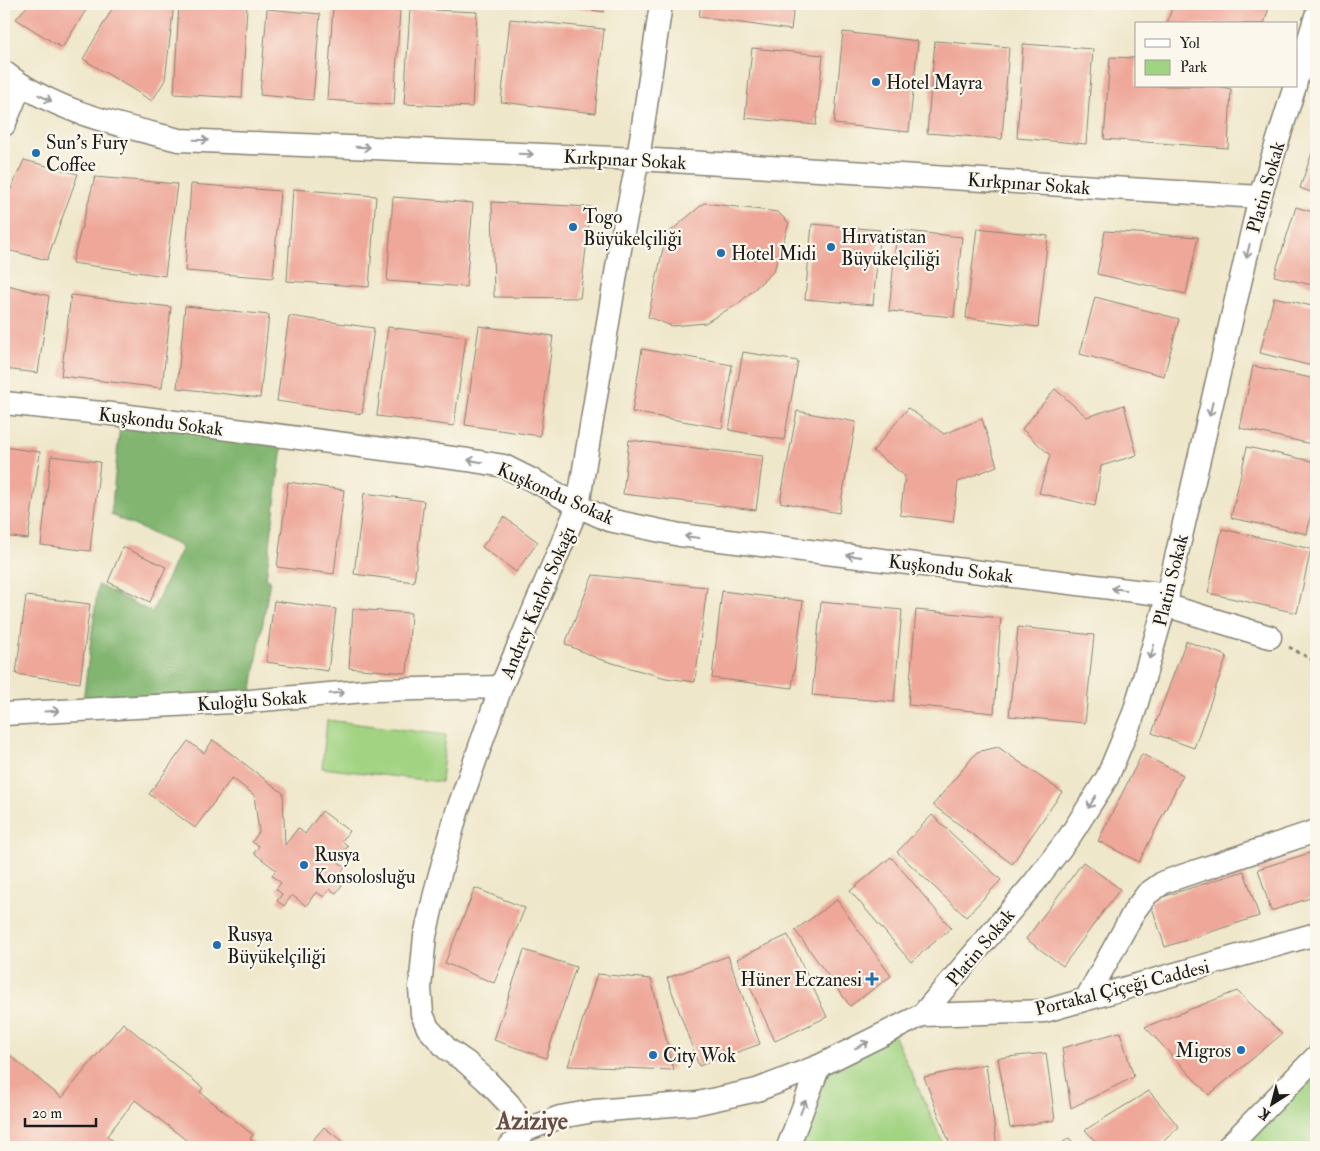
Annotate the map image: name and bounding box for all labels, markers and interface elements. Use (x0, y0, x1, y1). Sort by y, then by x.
legend (1135, 22, 1298, 88)
text: Yol (1180, 34, 1200, 53)
text: Park (1180, 58, 1207, 77)
place label: Hotel Mayra (886, 71, 983, 95)
marker: Hotel Mayra (870, 76, 882, 88)
one-way arrow (37, 93, 52, 103)
place label: Sun's Fury Coffee (46, 131, 129, 177)
one-way arrow (193, 136, 209, 145)
street label: Platin Sokak (1241, 139, 1290, 236)
one-way arrow (355, 143, 371, 152)
street label: Kırkpınar Sokak (563, 145, 687, 176)
marker: Sun's Fury Coffee (30, 147, 42, 159)
one-way arrow (517, 149, 533, 159)
street label: Kırkpınar Sokak (967, 168, 1091, 201)
place label: Togo Büyükelçiliği (583, 205, 682, 251)
marker: Togo Büyükelçiliği (567, 221, 579, 233)
place label: Hırvatistan Büyükelçiliği (841, 225, 940, 271)
marker: Hırvatistan Büyükelçiliği (825, 241, 837, 253)
place label: Hotel Midi (731, 242, 816, 266)
one-way arrow (1243, 242, 1252, 258)
marker: Hotel Midi (715, 247, 727, 259)
one-way arrow (1206, 401, 1215, 417)
street label: Kuşkondu Sokak (97, 402, 225, 442)
one-way arrow (467, 455, 483, 465)
street label: Kuşkondu Sokak (493, 457, 618, 530)
street label: Andrey Karlov Sokağı (495, 523, 581, 683)
one-way arrow (685, 532, 701, 542)
street label: Platin Sokak (1148, 532, 1194, 629)
street label: Kuşkondu Sokak (887, 549, 1015, 589)
one-way arrow (846, 551, 862, 561)
one-way arrow (1111, 584, 1127, 594)
one-way arrow (1146, 644, 1156, 660)
street label: Kuloğlu Sokak (196, 685, 308, 717)
one-way arrow (329, 689, 345, 698)
one-way arrow (44, 706, 60, 715)
one-way arrow (1086, 795, 1096, 809)
place label: Rusya Konsolosluğu (314, 843, 416, 889)
marker: Rusya Konsolosluğu (298, 859, 310, 871)
street label: Platin Sokak (941, 904, 1020, 991)
place label: Rusya Büyükelçiliği (227, 923, 326, 969)
marker: Rusya Büyükelçiliği (211, 939, 223, 951)
street label: Portakal Çiçeği Caddesi (1033, 955, 1212, 1021)
place label: Hüner Eczanesi (740, 968, 862, 992)
marker: Hüner Eczanesi (866, 973, 878, 985)
place label: Migros (1176, 1039, 1231, 1063)
one-way arrow (854, 1040, 869, 1049)
place label: City Wok (663, 1044, 736, 1068)
marker: Migros (1235, 1044, 1247, 1056)
marker: City Wok (647, 1049, 659, 1061)
north arrow (1248, 1078, 1298, 1128)
scale bar (25, 1096, 96, 1128)
one-way arrow (799, 1100, 808, 1115)
text: 20 m (32, 1104, 62, 1123)
text: K (1255, 1104, 1274, 1124)
district label: Aziziye (495, 1106, 568, 1137)

